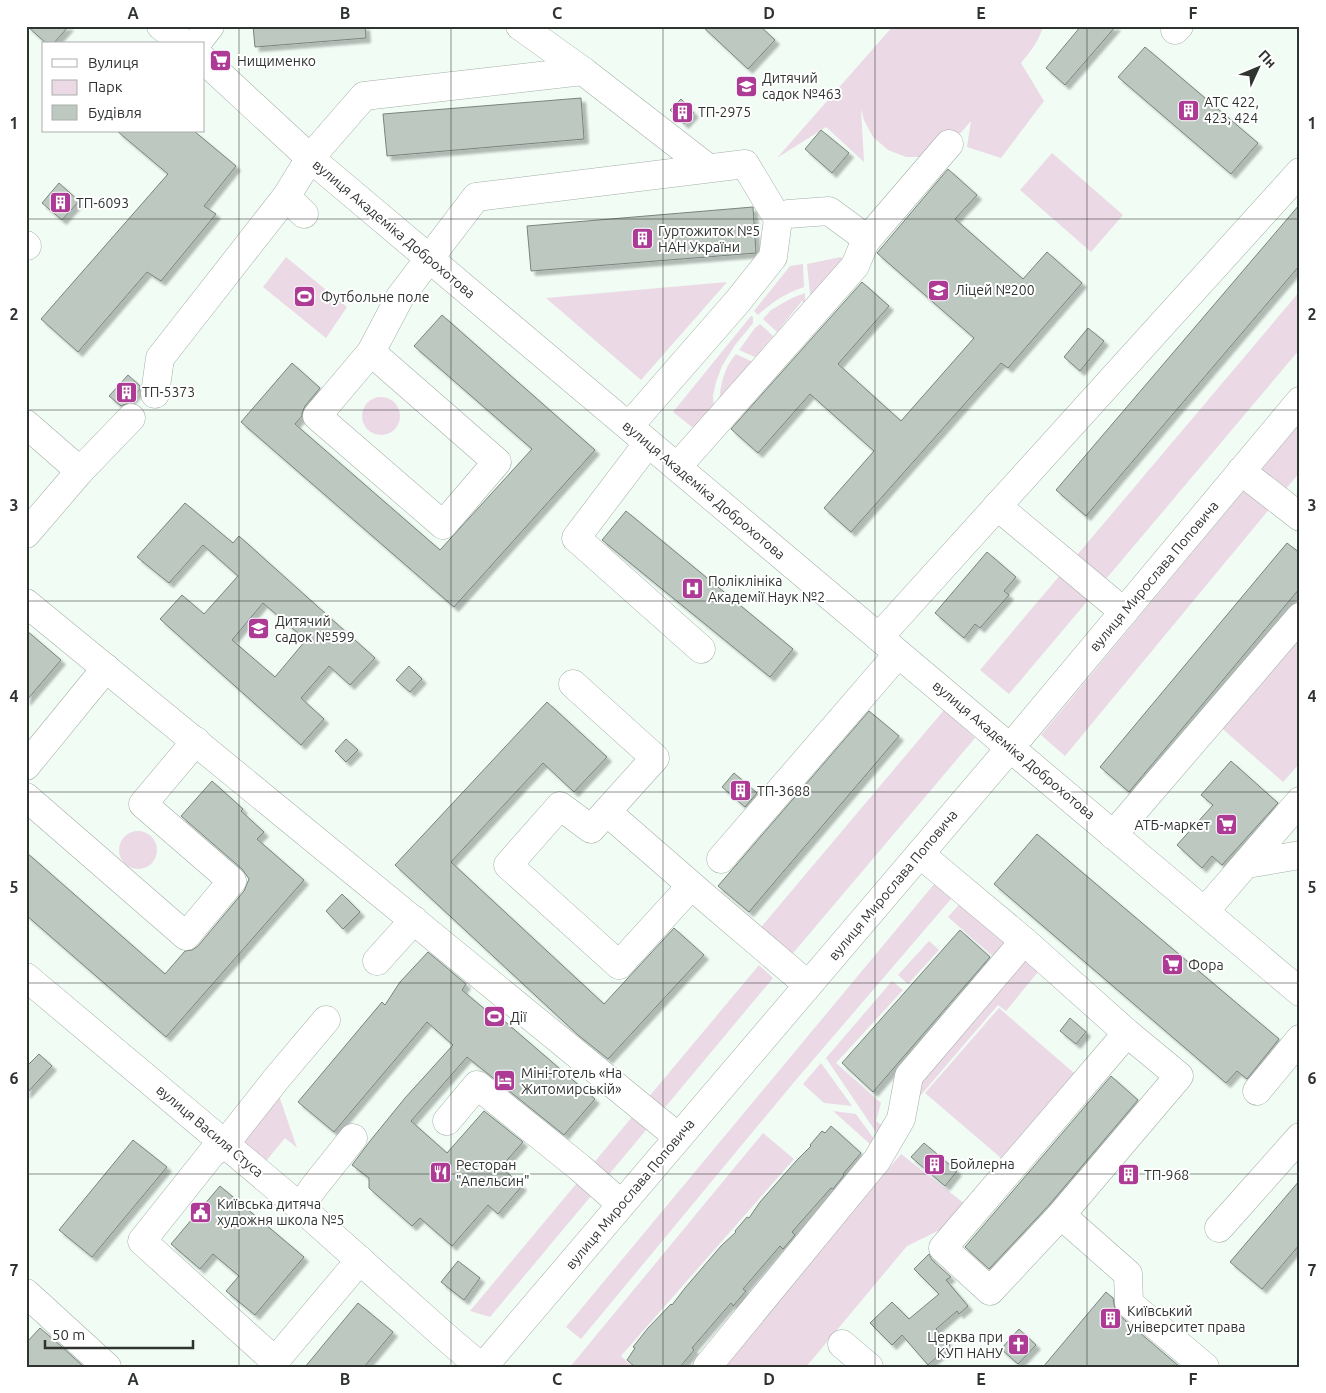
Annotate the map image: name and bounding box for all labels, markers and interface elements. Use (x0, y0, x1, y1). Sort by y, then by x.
text: A (127, 4, 139, 22)
text: B (340, 4, 350, 22)
text: C (552, 4, 562, 22)
text: D (763, 4, 775, 22)
text: E (976, 4, 986, 22)
text: F (1189, 4, 1198, 22)
legend (42, 42, 205, 132)
north arrow (1234, 42, 1284, 92)
text: Пн (1255, 47, 1279, 71)
supermarket icon: Нищименко (209, 49, 233, 73)
place label: Нищименко (237, 53, 316, 69)
text: Вулиця (88, 54, 139, 71)
place label: Дитячий садок №463 (762, 70, 842, 102)
school or university icon: Дитячий садок №463 (734, 74, 758, 98)
text: Парк (88, 78, 123, 95)
place label: АТС 422, 423, 424 (1204, 94, 1259, 126)
building icon: АТС 422, 423, 424 (1176, 98, 1200, 122)
building icon: ТП-2975 (670, 100, 694, 124)
text: Будівля (88, 104, 142, 121)
place label: ТП-2975 (698, 104, 751, 120)
text: 1 (9, 114, 19, 132)
text: 1 (1307, 114, 1317, 132)
street label: вулиця Академіка Доброхотова (310, 156, 478, 302)
building icon: ТП-6093 (48, 191, 72, 215)
place label: ТП-6093 (76, 195, 129, 211)
place label: Гуртожиток №5 НАН України (658, 223, 760, 255)
building icon: Гуртожиток №5 НАН України (630, 227, 654, 251)
school or university icon: Ліцей №200 (927, 278, 951, 302)
place label: Ліцей №200 (955, 282, 1035, 298)
sports icon: Футбольне поле (293, 285, 317, 309)
place label: Футбольне поле (321, 289, 429, 305)
text: 2 (9, 305, 19, 323)
text: 2 (1307, 305, 1317, 323)
building icon: ТП-5373 (114, 380, 138, 404)
place label: ТП-5373 (142, 384, 195, 400)
street label: вулиця Академіка Доброхотова (620, 417, 788, 563)
text: 3 (9, 496, 19, 514)
text: 3 (1307, 496, 1317, 514)
street label: вулиця Мирослава Поповича (1086, 498, 1222, 654)
place label: Поліклініка Академії Наук №2 (708, 573, 825, 605)
hospital icon: Поліклініка Академії Наук №2 (680, 577, 704, 601)
place label: Дитячий садок №599 (275, 613, 355, 645)
school or university icon: Дитячий садок №599 (247, 617, 271, 641)
street label: вулиця Академіка Доброхотова (930, 677, 1098, 823)
text: 4 (9, 687, 19, 705)
text: 4 (1307, 687, 1317, 705)
building icon: ТП-3688 (729, 779, 753, 803)
place label: ТП-3688 (757, 783, 810, 799)
street label: вулиця Мирослава Поповича (825, 807, 961, 963)
supermarket icon: АТБ-маркет (1214, 813, 1238, 837)
place label: АТБ-маркет (1134, 817, 1210, 833)
text: 5 (9, 878, 19, 896)
text: 5 (1307, 878, 1317, 896)
supermarket icon: Фора (1160, 953, 1184, 977)
place label: Фора (1188, 957, 1224, 973)
sports icon: Дії (482, 1005, 506, 1029)
place label: Дії (510, 1009, 527, 1025)
place label: Міні-готель «На Житомирській» (521, 1065, 622, 1097)
text: 6 (9, 1069, 19, 1087)
hotel icon: Міні-готель «На Житомирській» (493, 1069, 517, 1093)
text: 6 (1307, 1069, 1317, 1087)
street label: вулиця Василя Стуса (153, 1082, 267, 1180)
street label: вулиця Мирослава Поповича (562, 1116, 698, 1272)
building icon: Бойлерна (922, 1152, 946, 1176)
place label: Бойлерна (950, 1156, 1015, 1172)
place label: Ресторан "Апельсин" (456, 1157, 530, 1189)
restaurant icon: Ресторан "Апельсин" (428, 1161, 452, 1185)
building icon: ТП-968 (1116, 1163, 1140, 1187)
place label: ТП-968 (1144, 1167, 1189, 1183)
place label: Київська дитяча художня школа №5 (217, 1196, 345, 1228)
public building icon: Київська дитяча художня школа №5 (189, 1200, 213, 1224)
text: 7 (9, 1261, 19, 1279)
text: 7 (1307, 1261, 1317, 1279)
place label: Київський університет права (1127, 1303, 1245, 1335)
building icon: Київський університет права (1099, 1307, 1123, 1331)
scale bar (45, 1318, 192, 1350)
text: 50 m (52, 1326, 85, 1343)
place label: Церква при КУП НАНУ (927, 1329, 1003, 1361)
church icon: Церква при КУП НАНУ (1007, 1333, 1031, 1357)
text: A (127, 1370, 139, 1388)
text: B (340, 1370, 350, 1388)
text: C (552, 1370, 562, 1388)
text: D (763, 1370, 775, 1388)
text: E (976, 1370, 986, 1388)
text: F (1189, 1370, 1198, 1388)

